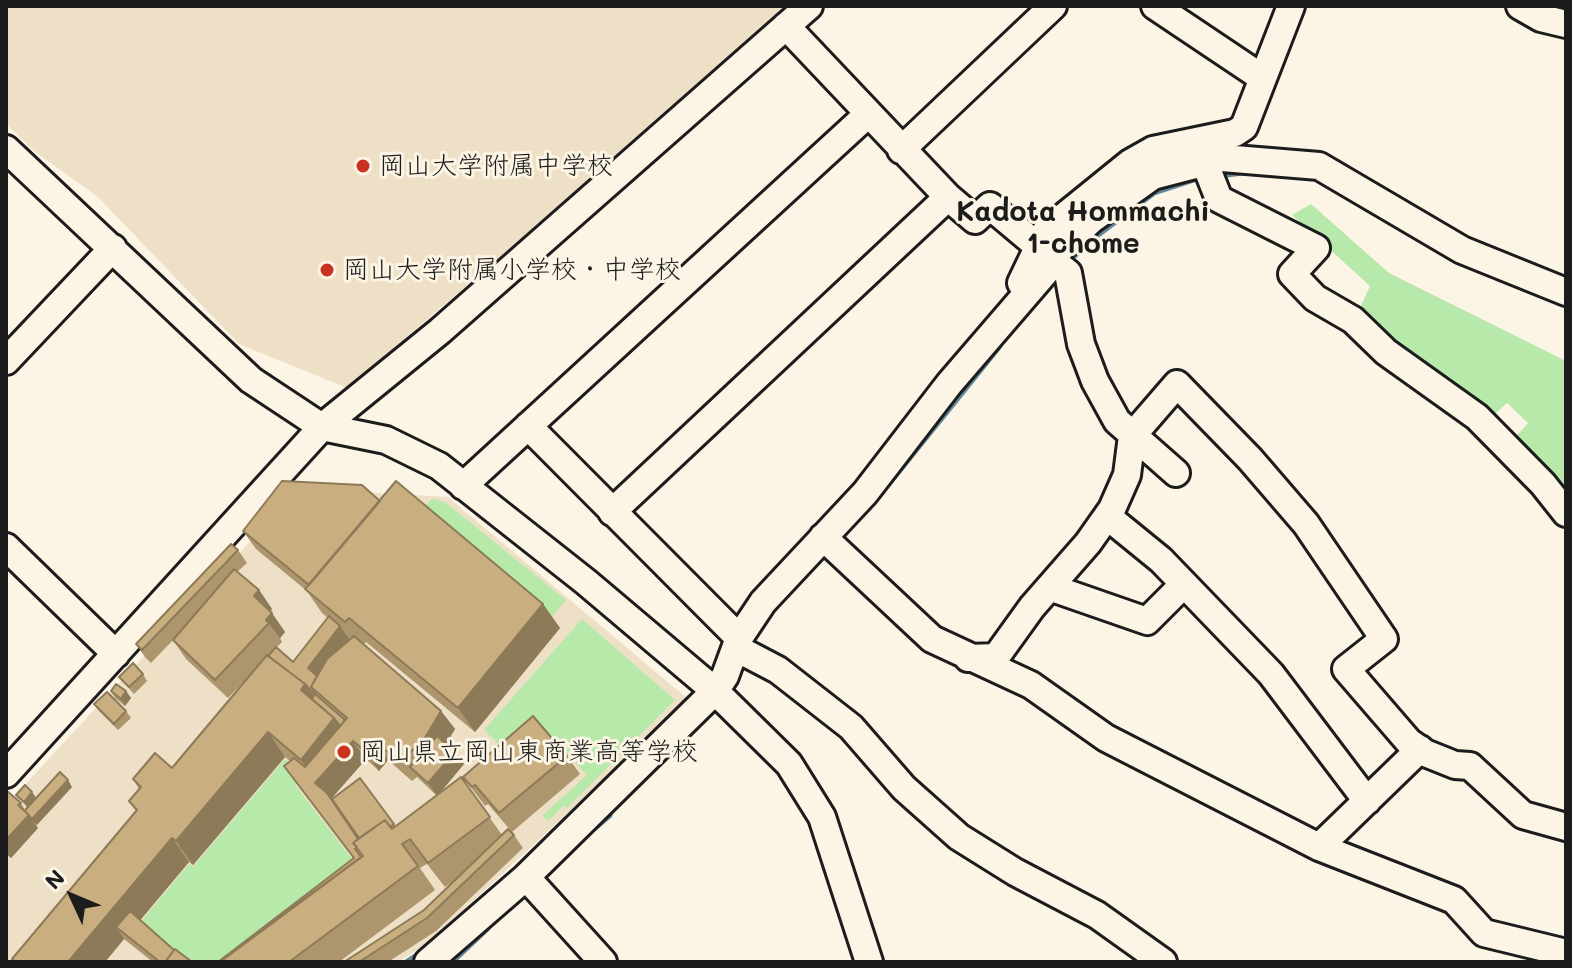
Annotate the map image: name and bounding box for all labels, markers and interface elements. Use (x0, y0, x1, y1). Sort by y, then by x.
place label: 岡山大学附属中学校 (379, 150, 613, 182)
marker: 岡山大学附属中学校 (354, 157, 372, 175)
district label: Kadota Hommachi 1-chome (956, 195, 1210, 261)
place label: 岡山大学附属小学校・中学校 (343, 254, 681, 286)
marker: 岡山大学附属小学校・中学校 (318, 261, 336, 279)
place label: 岡山県立岡山東商業高等学校 (360, 736, 698, 768)
marker: 岡山県立岡山東商業高等学校 (335, 743, 353, 761)
north arrow (32, 856, 112, 936)
text: N (38, 863, 71, 895)

